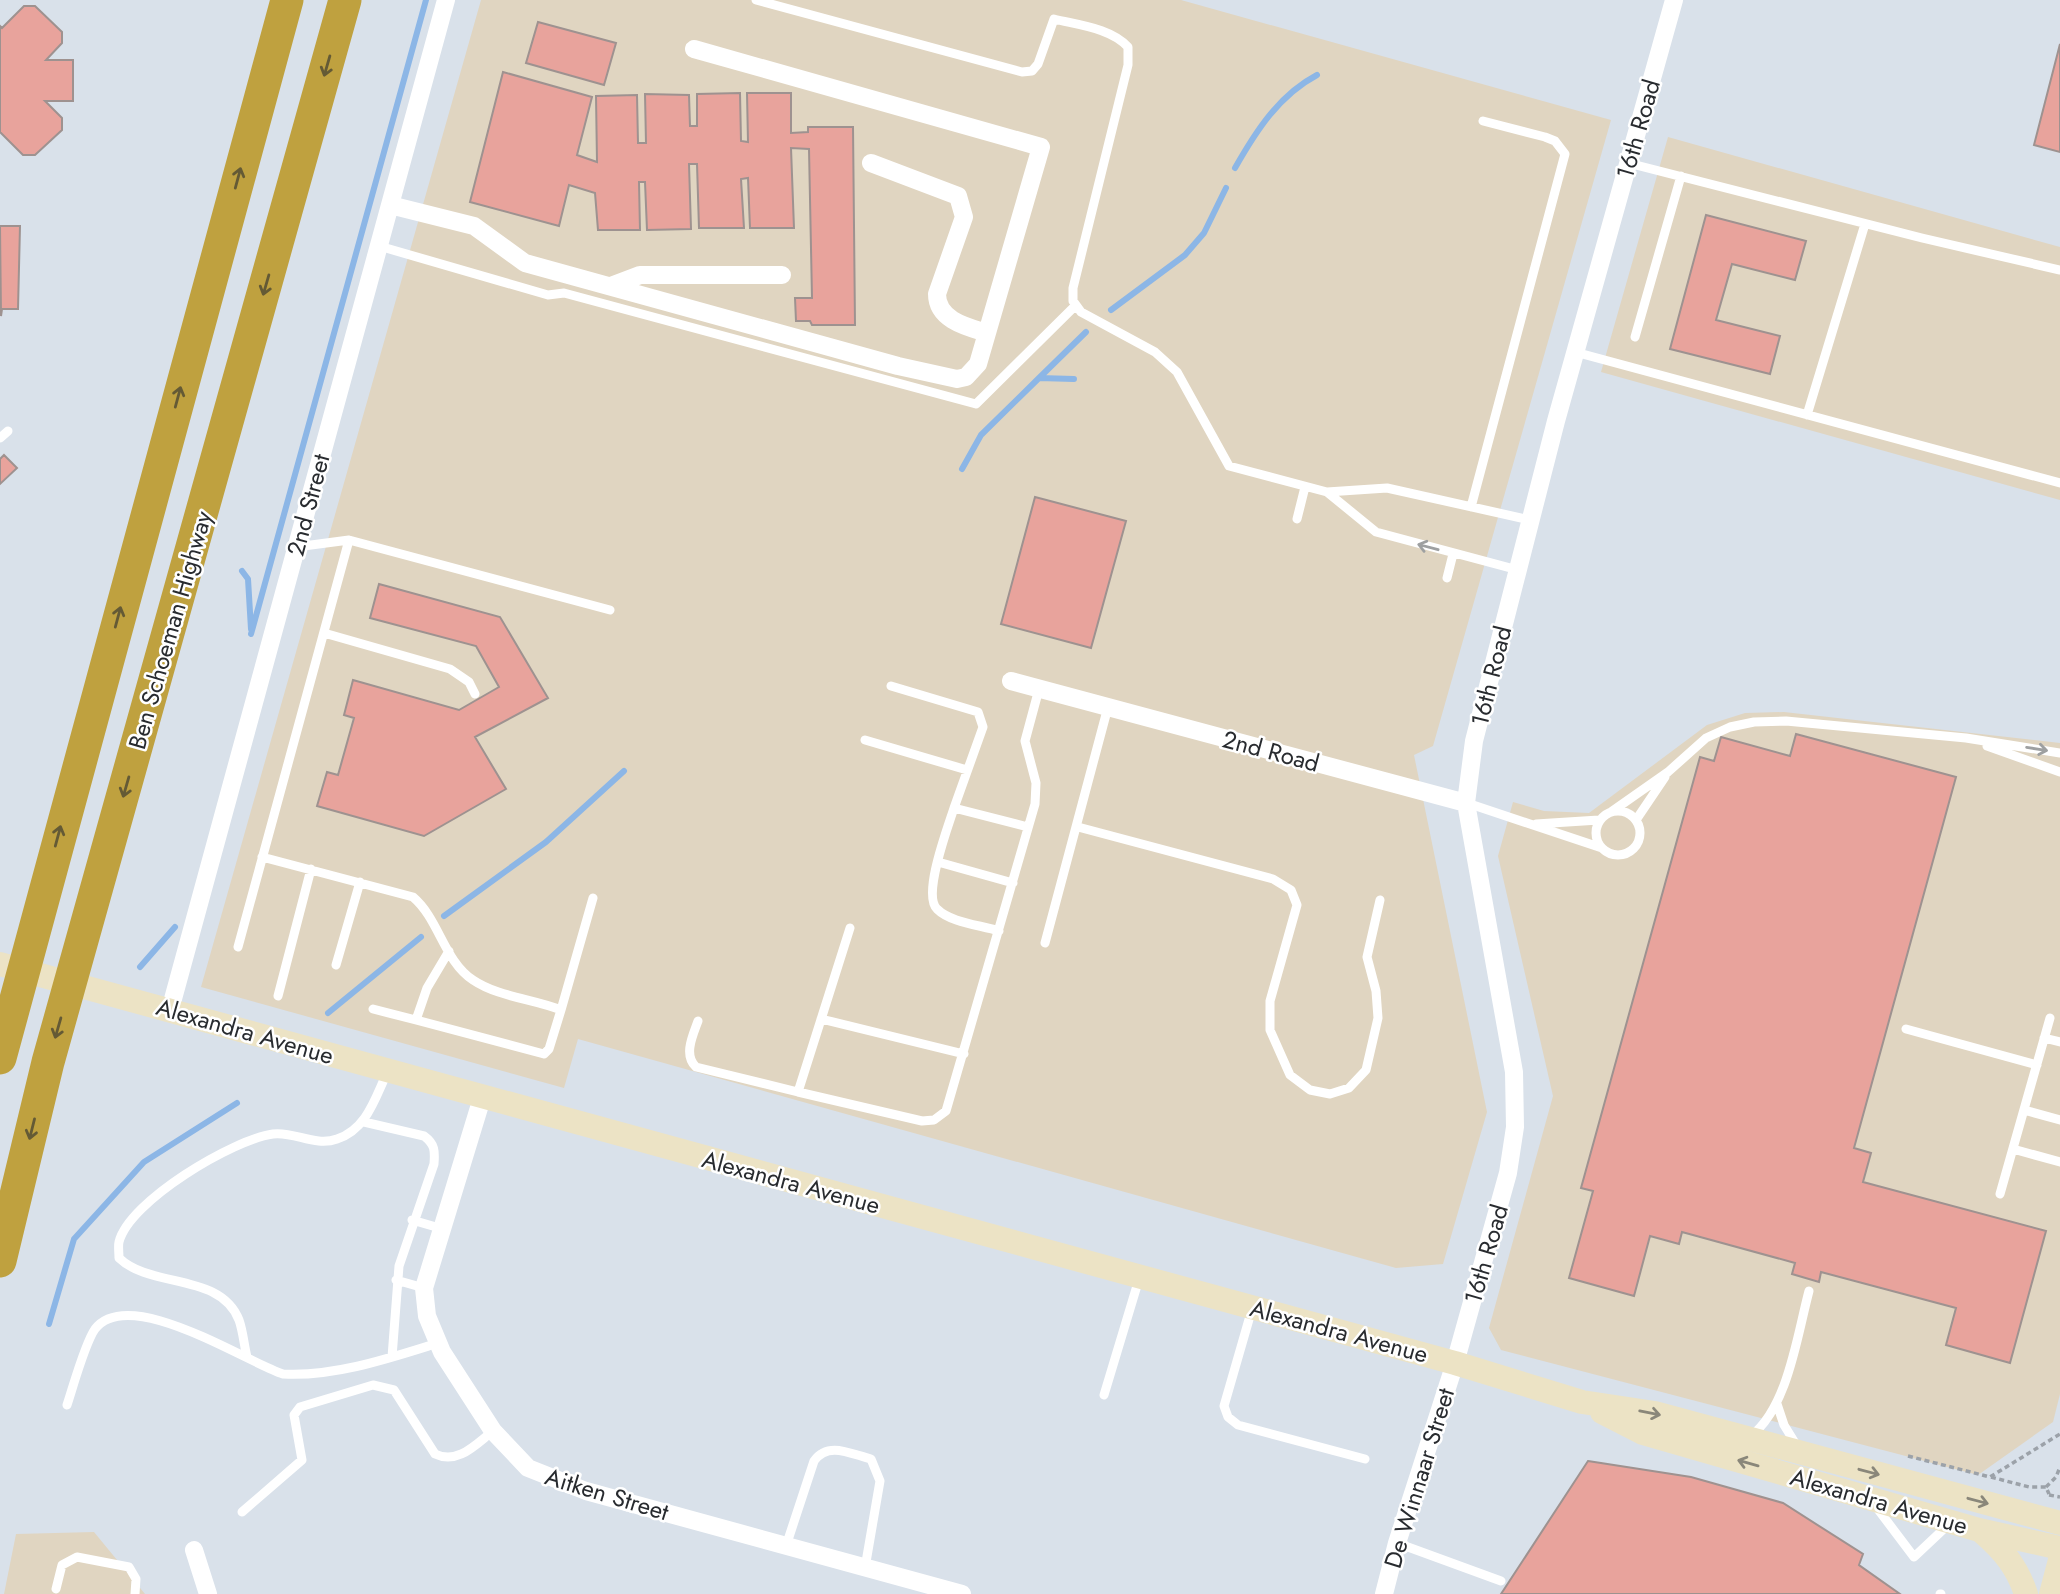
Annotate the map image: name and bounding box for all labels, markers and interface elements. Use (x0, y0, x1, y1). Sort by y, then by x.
one-way arrow (320, 54, 333, 77)
street label: 16th Road (1607, 75, 1669, 183)
one-way arrow (232, 167, 245, 190)
one-way arrow (259, 273, 272, 296)
one-way arrow (173, 387, 186, 409)
street label: 2nd Street (278, 450, 338, 560)
street label: Ben Schoeman Highway (119, 506, 221, 753)
one-way arrow (1417, 540, 1440, 553)
one-way arrow (113, 606, 126, 628)
street label: 16th Road (1462, 622, 1520, 730)
street label: 2nd Road (1219, 721, 1323, 781)
one-way arrow (2025, 743, 2048, 756)
one-way arrow (118, 776, 131, 798)
one-way arrow (53, 826, 66, 848)
street label: Alexandra Avenue (152, 989, 338, 1073)
one-way arrow (51, 1017, 64, 1039)
one-way arrow (25, 1117, 38, 1140)
street label: Alexandra Avenue (698, 1141, 884, 1223)
street label: 16th Road (1455, 1200, 1517, 1308)
street label: Alexandra Avenue (1246, 1290, 1432, 1372)
street label: De Winnaar Street (1375, 1383, 1463, 1572)
one-way arrow (1638, 1407, 1661, 1420)
one-way arrow (1737, 1456, 1759, 1469)
street label: Aitken Street (541, 1459, 673, 1529)
street label: Alexandra Avenue (1786, 1459, 1972, 1543)
one-way arrow (1858, 1466, 1880, 1479)
one-way arrow (1966, 1495, 1989, 1508)

